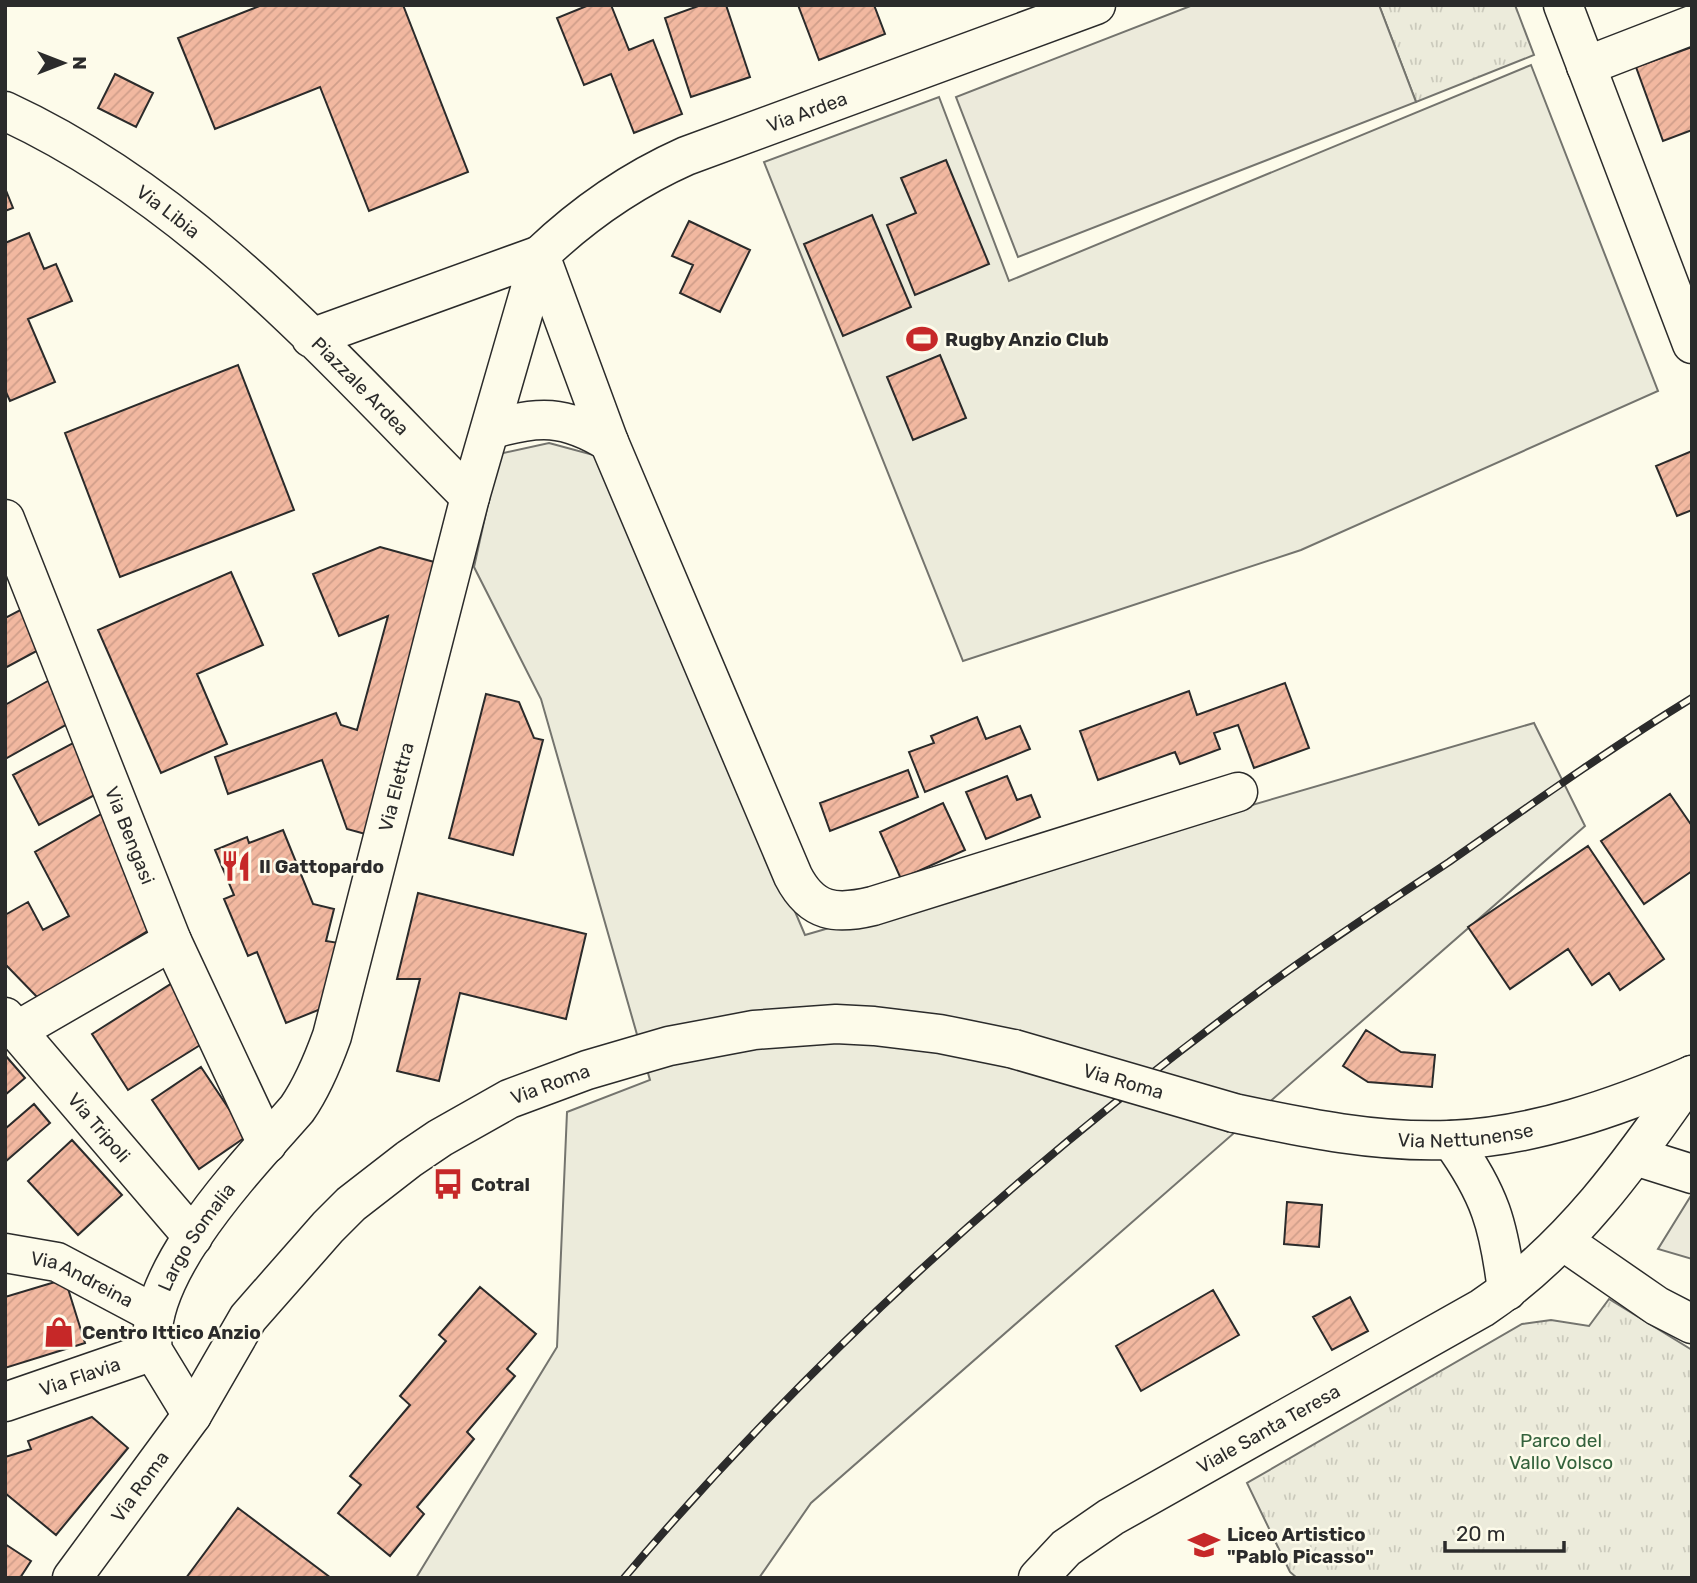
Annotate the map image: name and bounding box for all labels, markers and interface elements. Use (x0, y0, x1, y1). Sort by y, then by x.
north arrow (28, 28, 98, 98)
text: N (68, 56, 91, 70)
street label: Via Ardea (764, 87, 850, 137)
street label: Via Libia (132, 180, 204, 243)
sports icon: Rugby Anzio Club (905, 322, 939, 356)
place label: Rugby Anzio Club (945, 328, 1109, 351)
street label: Piazzale Ardea (307, 332, 414, 440)
street label: Via Elettra (374, 740, 419, 834)
street label: Via Bengasi (100, 783, 159, 888)
restaurant icon: Il Gattopardo (219, 849, 253, 883)
place label: Il Gattopardo (259, 855, 384, 878)
street label: Via Roma (507, 1059, 593, 1109)
street label: Via Roma (1080, 1059, 1166, 1104)
street label: Via Tripoli (63, 1088, 135, 1167)
street label: Via Nettunense (1397, 1118, 1536, 1152)
bus stop icon: Cotral (431, 1167, 465, 1201)
place label: Cotral (471, 1173, 530, 1196)
street label: Largo Somalia (153, 1178, 240, 1295)
street label: Via Andreina (29, 1247, 137, 1312)
shop icon: Centro Ittico Anzio (42, 1315, 76, 1349)
place label: Centro Ittico Anzio (82, 1321, 261, 1344)
street label: Via Flavia (36, 1352, 123, 1401)
street label: Viale Santa Teresa (1193, 1379, 1344, 1478)
park label: Parco del Vallo Volsco (1509, 1429, 1613, 1474)
street label: Via Roma (106, 1446, 174, 1527)
scale bar (1445, 1510, 1564, 1554)
text: 20 m (1456, 1521, 1505, 1546)
place label: Liceo Artistico "Pablo Picasso" (1227, 1523, 1374, 1568)
school or university icon: Liceo Artistico "Pablo Picasso" (1187, 1528, 1221, 1562)

